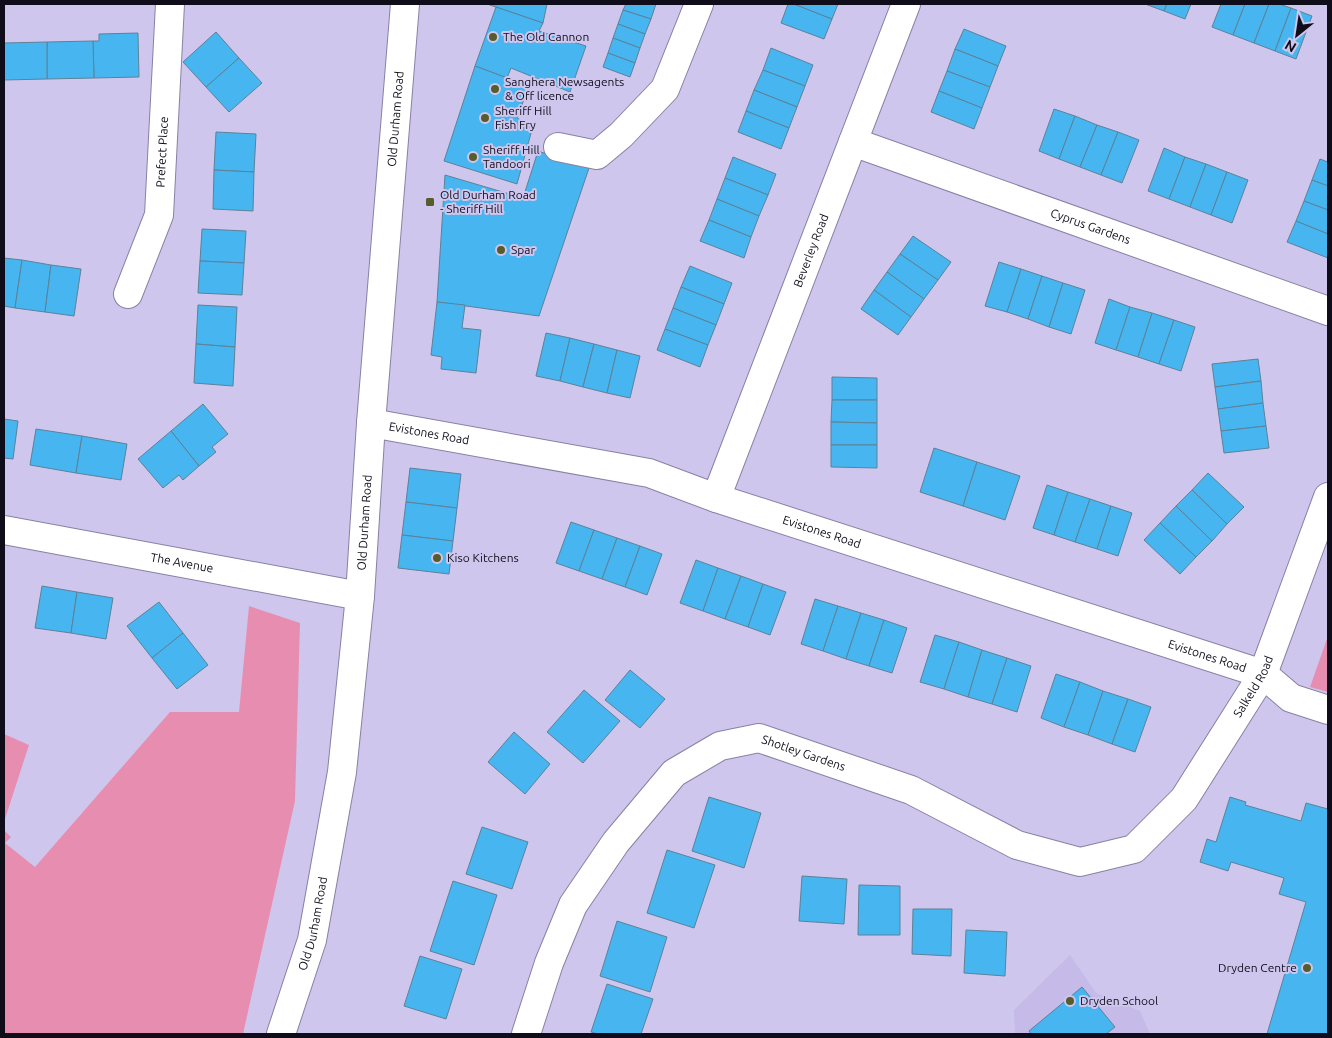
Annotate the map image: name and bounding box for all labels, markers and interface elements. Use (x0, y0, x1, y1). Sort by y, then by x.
north arrow (1272, 10, 1322, 60)
place label: The Old Cannon (503, 30, 589, 43)
marker: The Old Cannon (487, 31, 499, 43)
text: N (1282, 37, 1299, 56)
street label: Old Durham Road (385, 71, 406, 167)
place label: Sanghera Newsagents & Off licence (505, 75, 624, 102)
marker: Sanghera Newsagents & Off licence (489, 83, 501, 95)
place label: Sheriff Hill Fish Fry (495, 104, 552, 131)
marker: Sheriff Hill Fish Fry (479, 112, 491, 124)
street label: Prefect Place (153, 116, 170, 188)
place label: Sheriff Hill Tandoori (483, 143, 540, 170)
marker: Sheriff Hill Tandoori (467, 151, 479, 163)
place label: Old Durham Road - Sheriff Hill (440, 188, 536, 215)
marker: Old Durham Road - Sheriff Hill (424, 196, 436, 208)
street label: Cyprus Gardens (1049, 206, 1132, 246)
street label: Beverley Road (791, 212, 831, 289)
place label: Spar (511, 243, 535, 256)
marker: Spar (495, 244, 507, 256)
street label: Evistones Road (388, 419, 470, 447)
street label: Old Durham Road (355, 474, 374, 571)
street label: Evistones Road (781, 513, 863, 550)
street label: The Avenue (150, 550, 214, 575)
place label: Kiso Kitchens (447, 551, 519, 564)
marker: Kiso Kitchens (431, 552, 443, 564)
street label: Evistones Road (1167, 637, 1248, 674)
street label: Salkeld Road (1230, 654, 1275, 719)
street label: Shotley Gardens (760, 732, 847, 773)
street label: Old Durham Road (295, 876, 329, 972)
place label: Dryden Centre (1218, 961, 1297, 974)
marker: Dryden Centre (1301, 962, 1313, 974)
place label: Dryden School (1080, 994, 1158, 1007)
marker: Dryden School (1064, 995, 1076, 1007)

